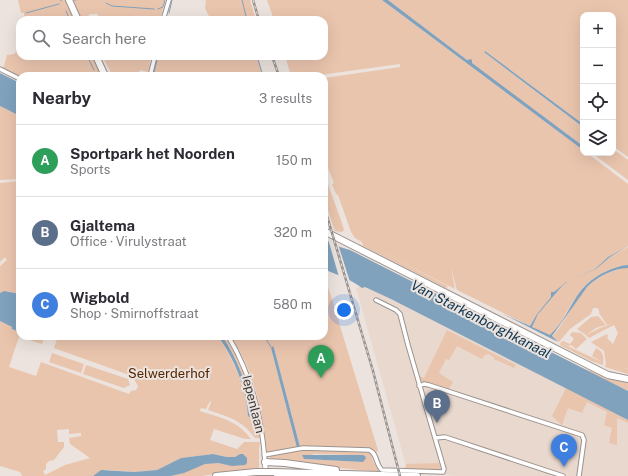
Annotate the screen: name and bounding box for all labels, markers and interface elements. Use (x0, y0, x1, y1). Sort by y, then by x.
map controls (580, 12, 616, 156)
button: + (580, 12, 616, 48)
search box (16, 16, 328, 60)
icon: search (30, 27, 52, 49)
text: Search here (62, 30, 146, 47)
button: − (580, 48, 616, 84)
button: locate (580, 84, 616, 120)
text: Nearby (32, 88, 91, 108)
text: 3 results (259, 91, 312, 106)
button: layers (580, 120, 616, 156)
text: Sportpark het Noorden (70, 145, 235, 162)
text: A (40, 153, 50, 168)
text: 150 m (276, 153, 312, 168)
text: Sports (70, 162, 110, 177)
text: Gjaltema (70, 217, 135, 234)
text: B (41, 225, 49, 240)
text: 320 m (274, 225, 312, 240)
text: Office · Virulystraat (70, 234, 187, 249)
water label: Van Starkenborghkanaal (408, 277, 554, 361)
text: Wigbold (70, 289, 129, 306)
text: C (40, 297, 50, 312)
text: 580 m (273, 297, 312, 312)
your location (334, 300, 354, 320)
text: Shop · Smirnoffstraat (70, 306, 199, 321)
pin: A (308, 345, 334, 378)
park label: Selwerderhof (128, 366, 210, 381)
street label: Iepenlaan (239, 374, 268, 435)
pin: B (424, 390, 450, 423)
pin: C (551, 434, 577, 467)

